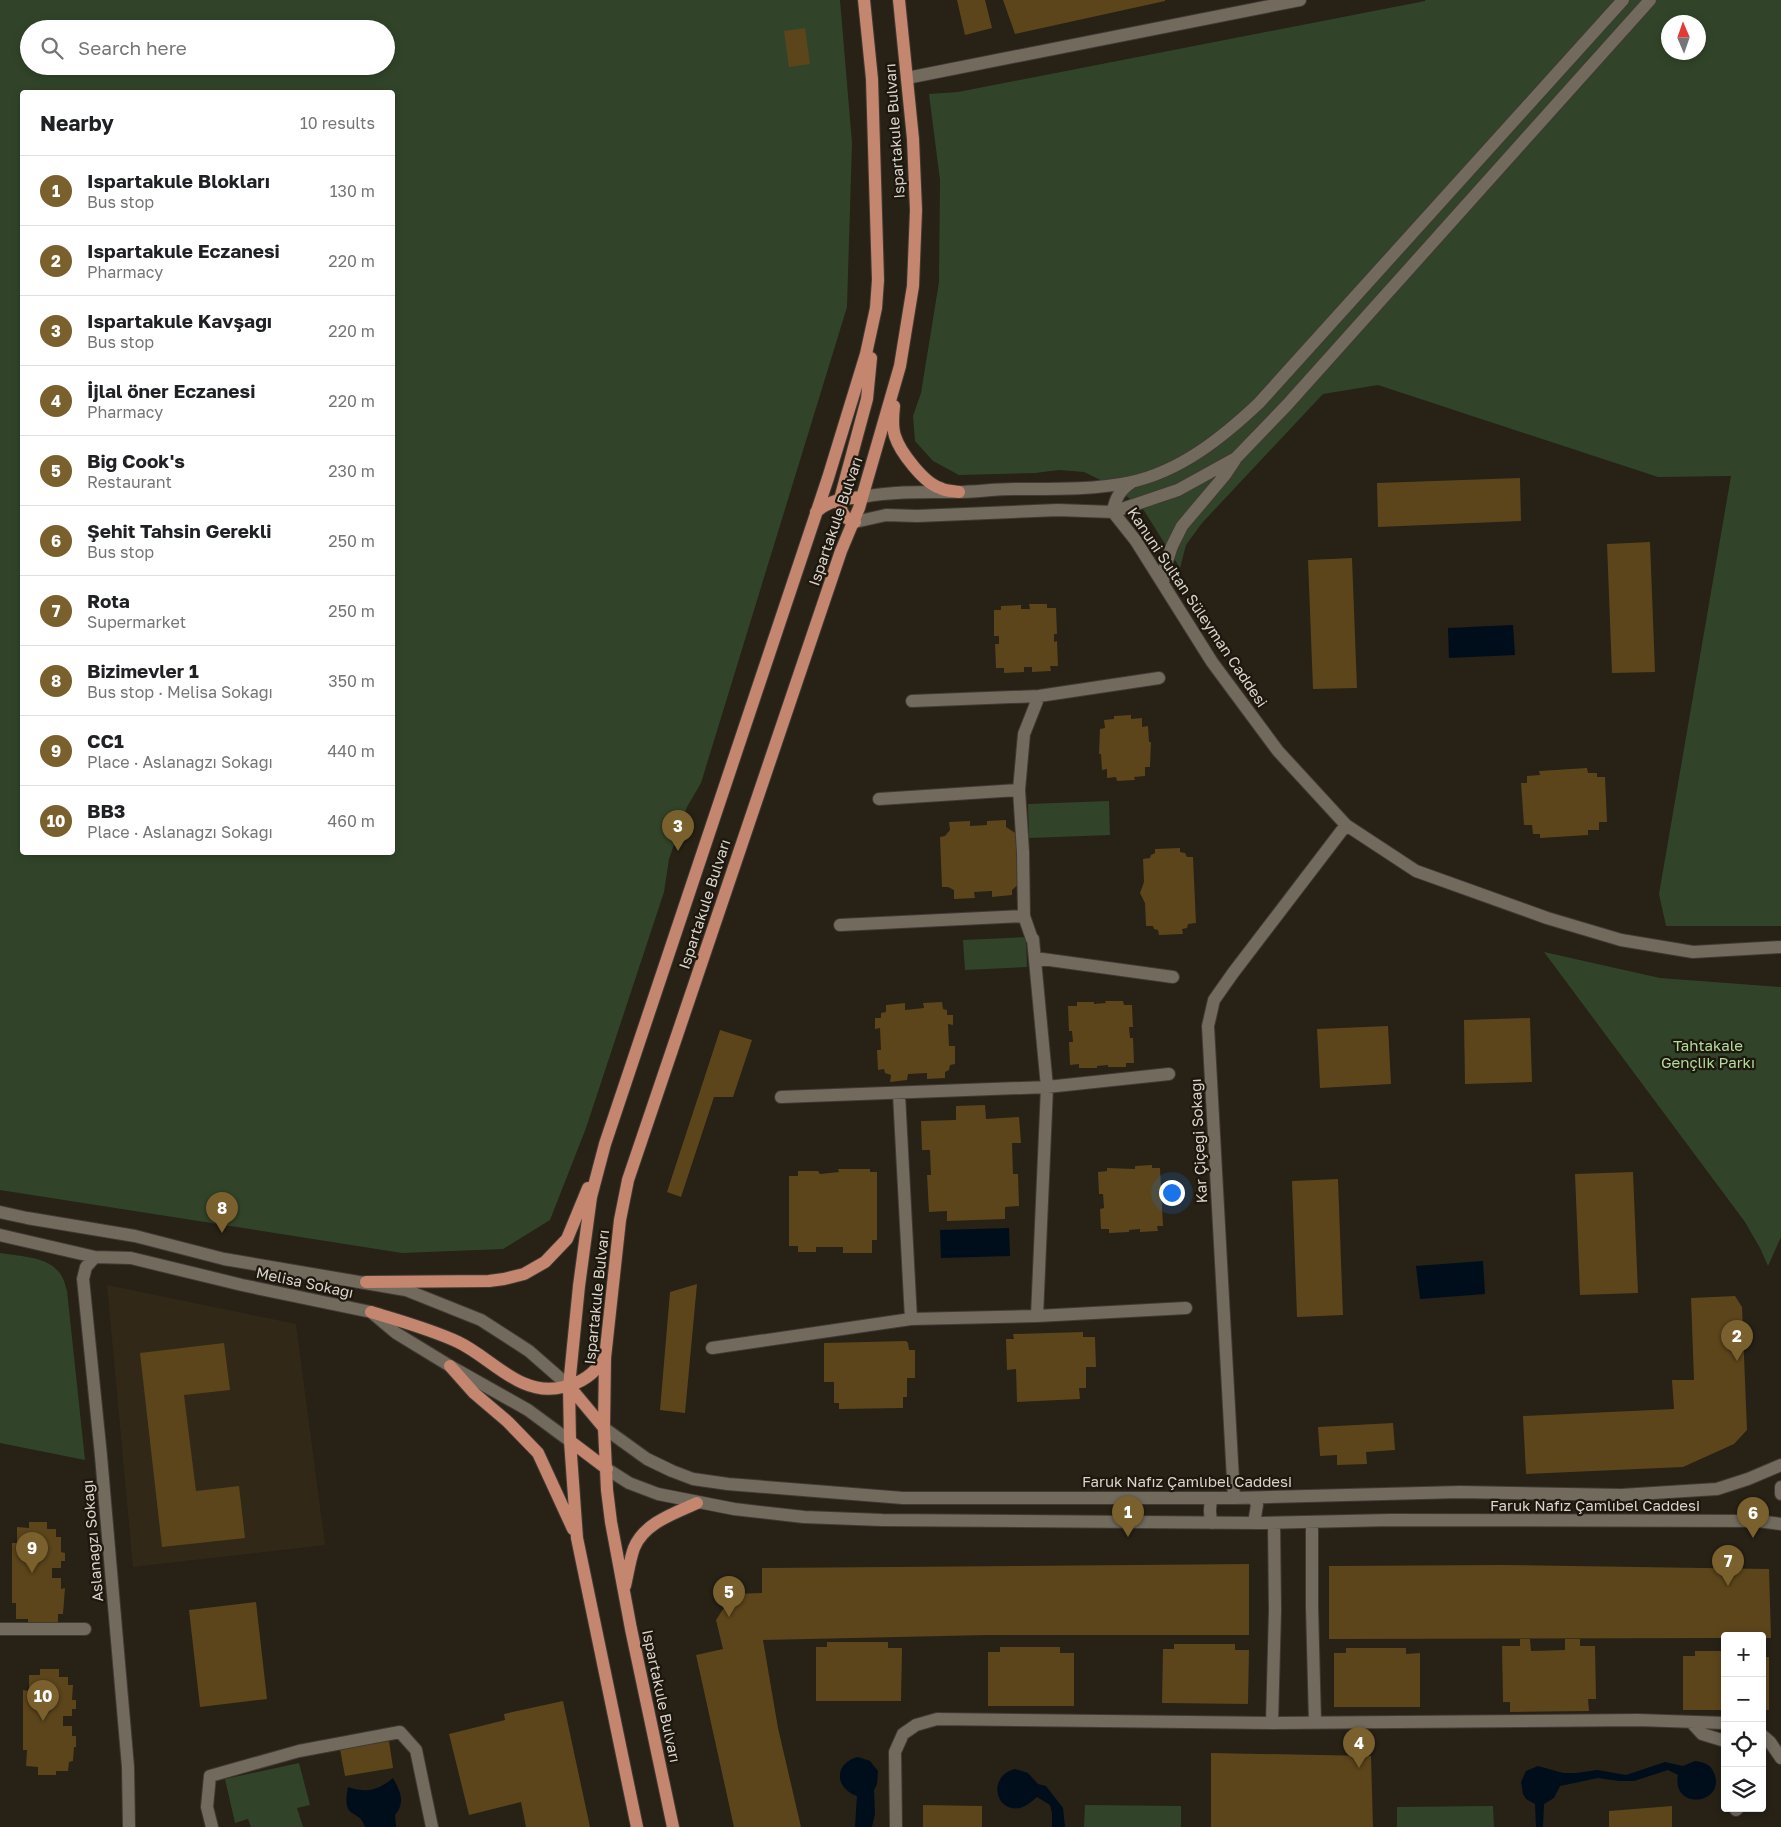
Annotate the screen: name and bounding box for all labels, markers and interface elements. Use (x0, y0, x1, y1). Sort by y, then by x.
north arrow (1661, 15, 1706, 60)
search box (20, 20, 395, 75)
icon: search (38, 34, 66, 62)
text: Search here (78, 36, 187, 59)
street label: Ispartakule Bulvarı (880, 63, 908, 199)
text: Nearby (40, 110, 114, 136)
text: 10 results (300, 113, 375, 133)
text: Ispartakule Blokları (87, 169, 270, 192)
text: 1 (52, 181, 60, 201)
text: 130 m (330, 181, 375, 201)
text: Bus stop (87, 192, 154, 212)
text: Ispartakule Eczanesi (87, 239, 280, 262)
text: 2 (51, 251, 61, 271)
text: 220 m (328, 251, 375, 271)
text: Pharmacy (87, 262, 163, 282)
text: Ispartakule Kavşağı (87, 309, 272, 332)
text: 3 (51, 321, 61, 341)
text: 220 m (328, 321, 375, 341)
text: Bus stop (87, 332, 154, 352)
text: İjlal öner Eczanesi (87, 379, 255, 402)
text: 4 (51, 391, 61, 411)
text: 220 m (328, 391, 375, 411)
text: Pharmacy (87, 402, 163, 422)
text: Big Cook's (87, 449, 185, 472)
street label: Ispartakule Bulvarı (804, 454, 866, 588)
text: 5 (51, 461, 61, 481)
text: 230 m (328, 461, 375, 481)
text: Restaurant (87, 472, 172, 492)
street label: Kanuni Sultan Süleyman Caddesi (1124, 504, 1272, 710)
text: Şehit Tahsin Gerekli (87, 519, 272, 542)
text: 6 (51, 531, 61, 551)
text: 250 m (328, 531, 375, 551)
text: Bus stop (87, 542, 154, 562)
text: Rota (87, 589, 130, 612)
text: 7 (52, 601, 60, 621)
text: 250 m (328, 601, 375, 621)
text: Supermarket (87, 612, 186, 632)
text: Bizimevler 1 (87, 659, 199, 682)
text: 8 (51, 671, 61, 691)
text: 350 m (328, 671, 375, 691)
text: Bus stop · Melisa Sokağı (87, 682, 273, 702)
text: CC1 (87, 729, 124, 752)
text: 9 (51, 741, 61, 761)
text: 440 m (327, 741, 375, 761)
text: Place · Aslanağzı Sokağı (87, 752, 273, 772)
text: BB3 (87, 799, 125, 822)
pin: 3 (662, 810, 694, 851)
text: 10 (47, 811, 65, 831)
text: 460 m (327, 811, 375, 831)
text: Place · Aslanağzı Sokağı (87, 822, 273, 842)
street label: Ispartakule Bulvarı (674, 837, 734, 971)
park label: Tahtakale Gençlik Parkı (1661, 1036, 1755, 1071)
street label: Kar Çiçeği Sokağı (1186, 1078, 1210, 1204)
your location (1159, 1180, 1185, 1206)
pin: 8 (206, 1192, 238, 1233)
street label: Ispartakule Bulvarı (580, 1229, 612, 1365)
street label: Melisa Sokağı (255, 1263, 355, 1301)
pin: 2 (1721, 1320, 1753, 1361)
street label: Faruk Nafız Çamlıbel Caddesi (1082, 1472, 1292, 1490)
street label: Aslanağzı Sokağı (78, 1479, 106, 1603)
pin: 1 (1112, 1496, 1144, 1537)
street label: Faruk Nafız Çamlıbel Caddesi (1490, 1496, 1700, 1514)
pin: 6 (1737, 1497, 1769, 1538)
pin: 9 (16, 1532, 48, 1573)
pin: 7 (1712, 1545, 1744, 1586)
pin: 5 (713, 1576, 745, 1617)
street label: Ispartakule Bulvarı (639, 1628, 685, 1764)
map controls (1721, 1632, 1766, 1812)
button: + (1721, 1632, 1766, 1677)
button: − (1721, 1677, 1766, 1722)
pin: 10 (27, 1680, 59, 1721)
button: locate (1721, 1722, 1766, 1767)
pin: 4 (1343, 1727, 1375, 1768)
button: layers (1721, 1767, 1766, 1812)

